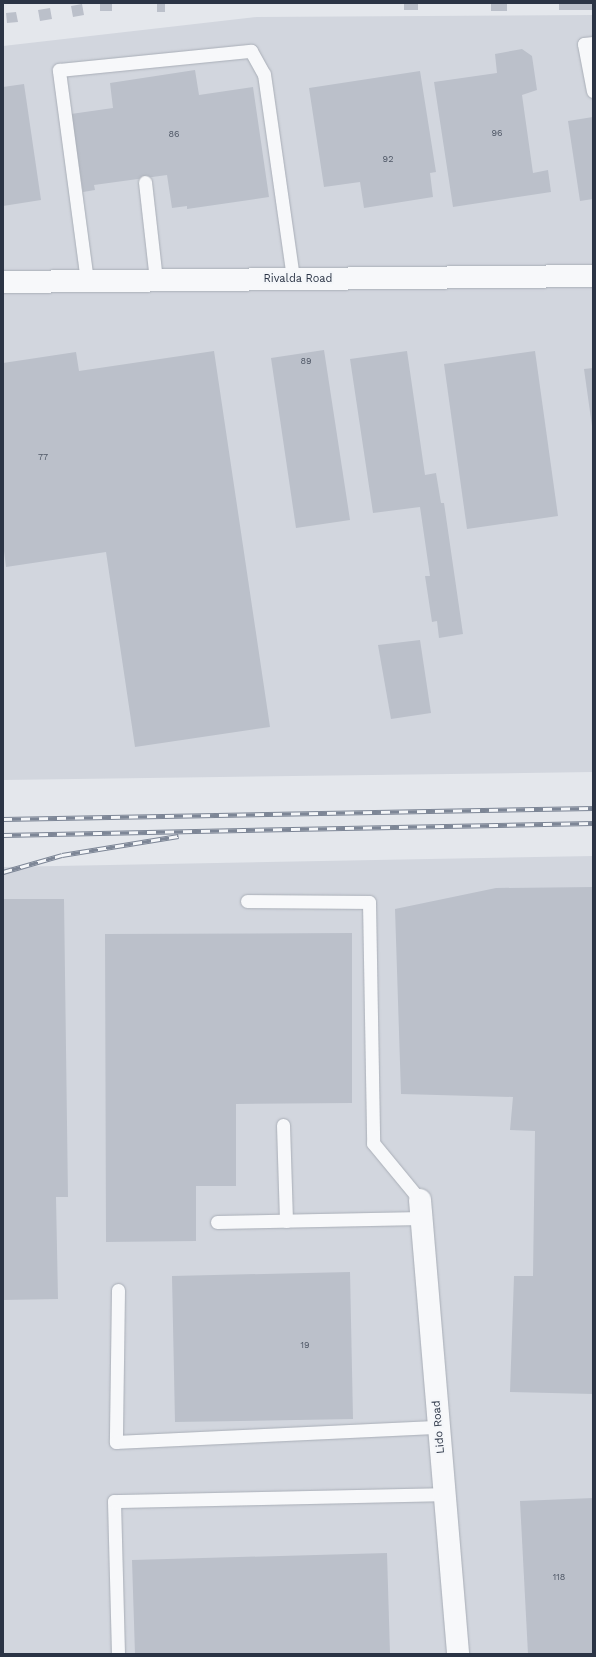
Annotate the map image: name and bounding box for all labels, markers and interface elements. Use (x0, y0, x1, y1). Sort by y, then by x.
house number: 96 (491, 128, 503, 138)
house number: 86 (168, 129, 180, 139)
house number: 92 (383, 154, 393, 164)
street label: Rivalda Road (263, 272, 333, 286)
house number: 89 (300, 356, 312, 366)
house number: 77 (38, 452, 48, 462)
house number: 19 (300, 1340, 310, 1350)
street label: Lido Road (430, 1400, 448, 1454)
house number: 118 (553, 1572, 565, 1582)

